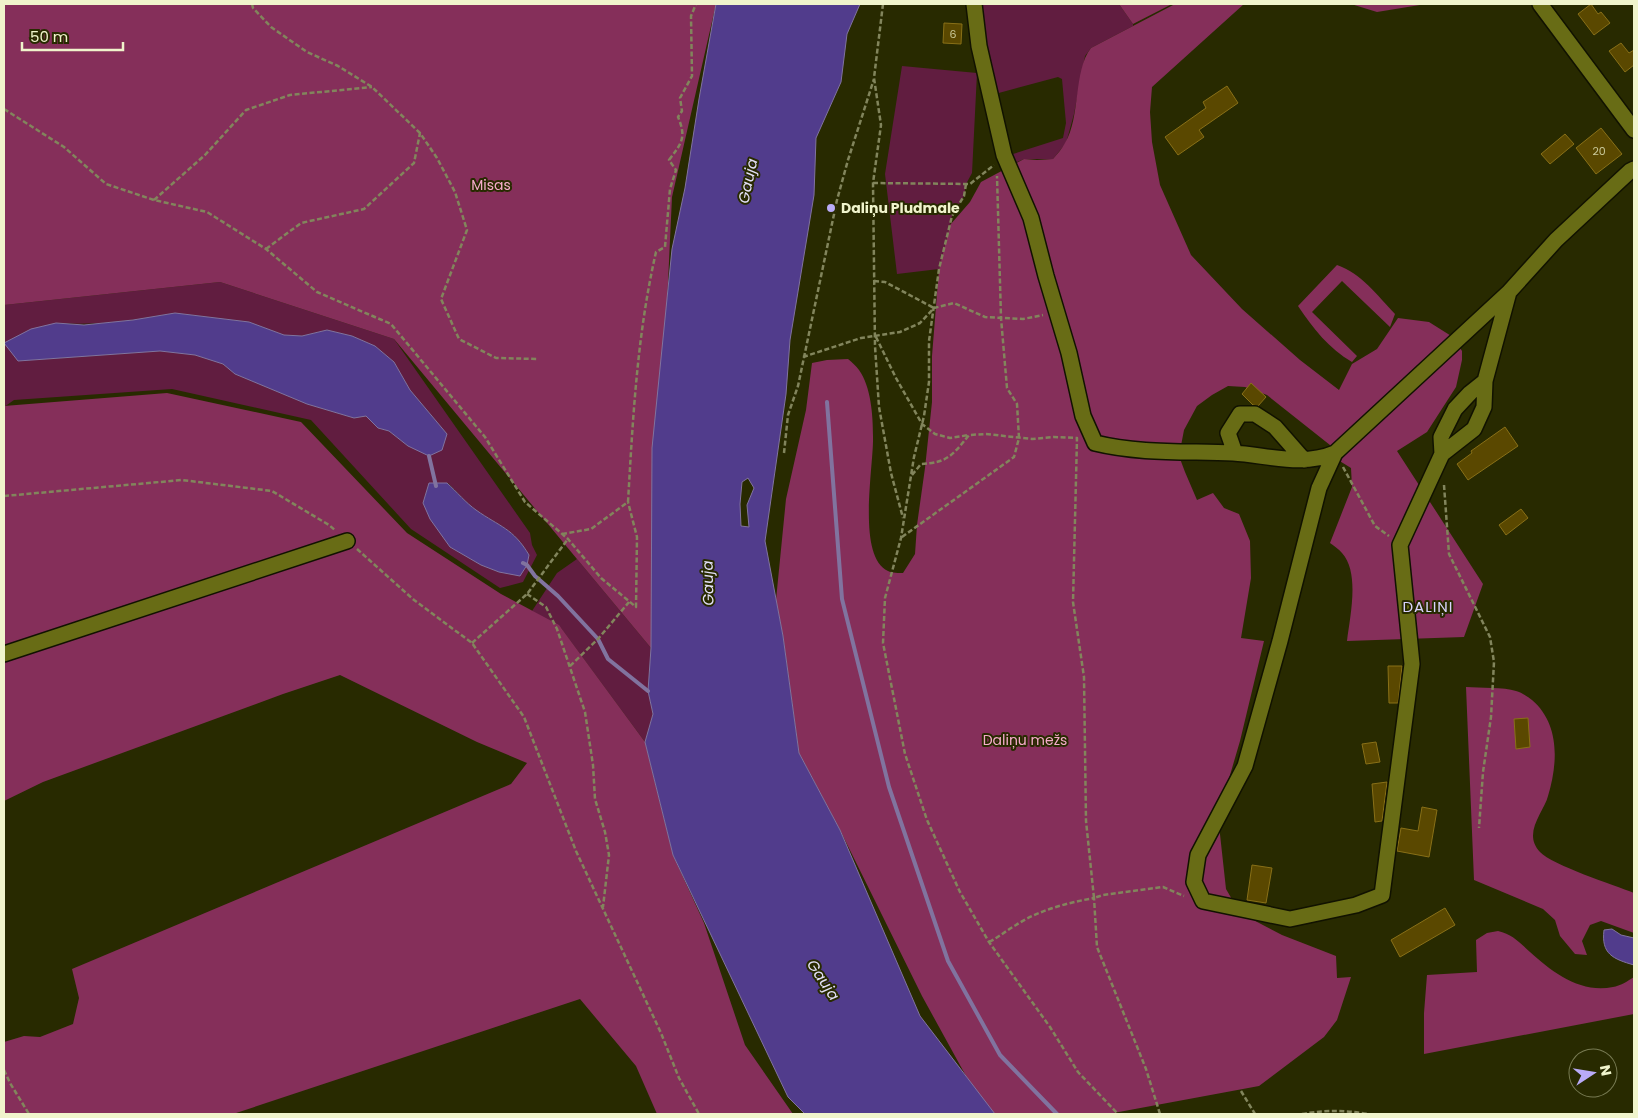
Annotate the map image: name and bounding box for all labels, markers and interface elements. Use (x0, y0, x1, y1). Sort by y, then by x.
scale bar (22, 20, 124, 52)
text: 50 m (30, 26, 68, 47)
house number: 6 (950, 26, 957, 42)
house number: 20 (1592, 143, 1606, 159)
water label: Gauja (733, 157, 762, 205)
park label: Misas (471, 175, 511, 195)
place label: Daliņu Pludmale (841, 198, 960, 218)
marker: Daliņu Pludmale (825, 202, 837, 214)
water label: Gauja (697, 560, 718, 606)
district label: DALIŅI (1402, 596, 1454, 617)
park label: Daliņu mežs (983, 730, 1067, 750)
water label: Gauja (802, 955, 845, 1004)
north arrow (1568, 1048, 1618, 1098)
text: N (1595, 1063, 1617, 1078)

